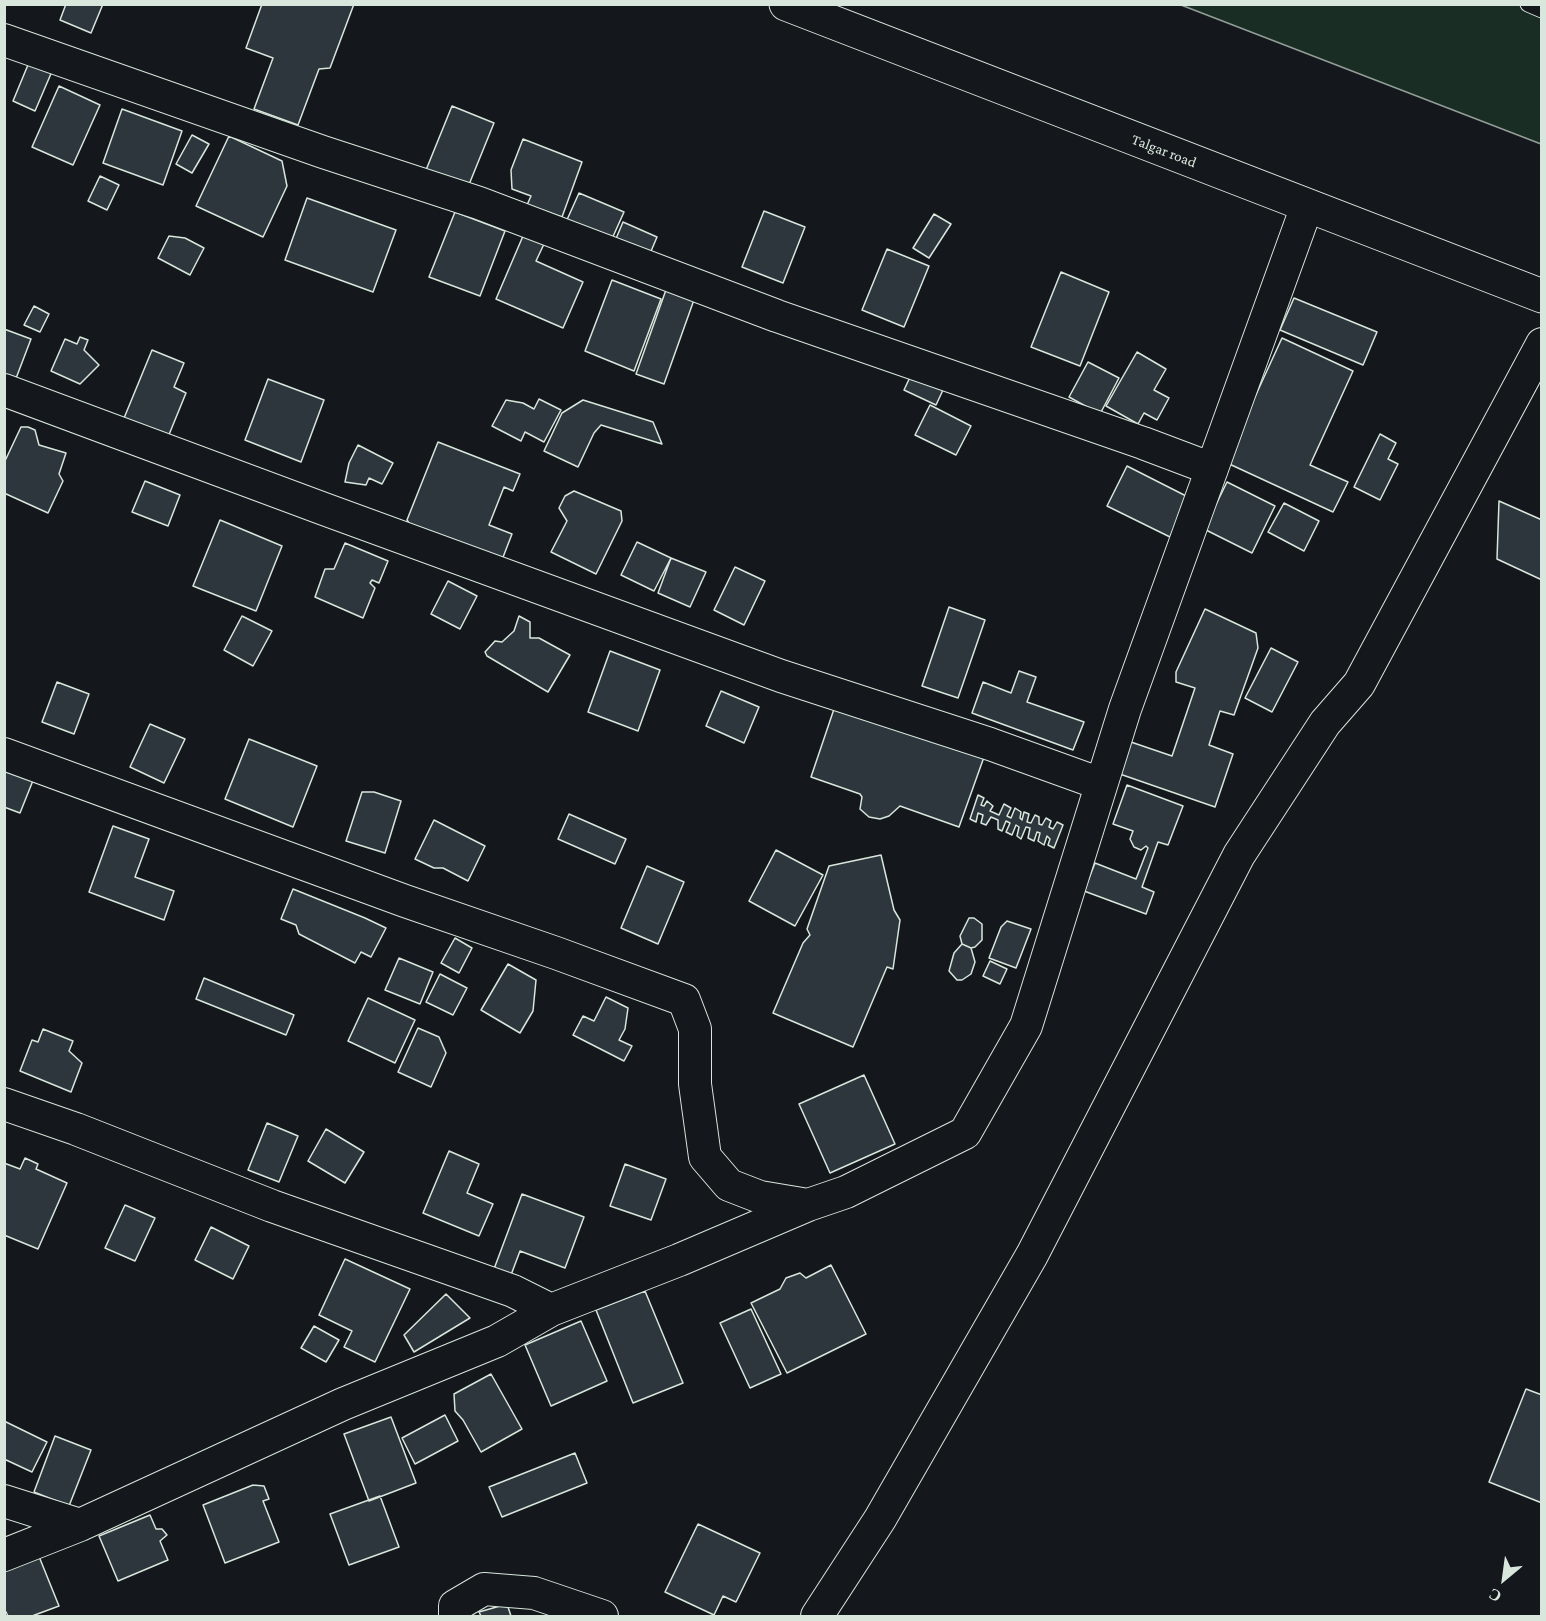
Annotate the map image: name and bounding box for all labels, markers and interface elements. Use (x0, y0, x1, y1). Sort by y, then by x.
street label: Talgar road (1129, 130, 1199, 172)
north arrow (1474, 1549, 1534, 1609)
text: С (1486, 1585, 1504, 1605)

